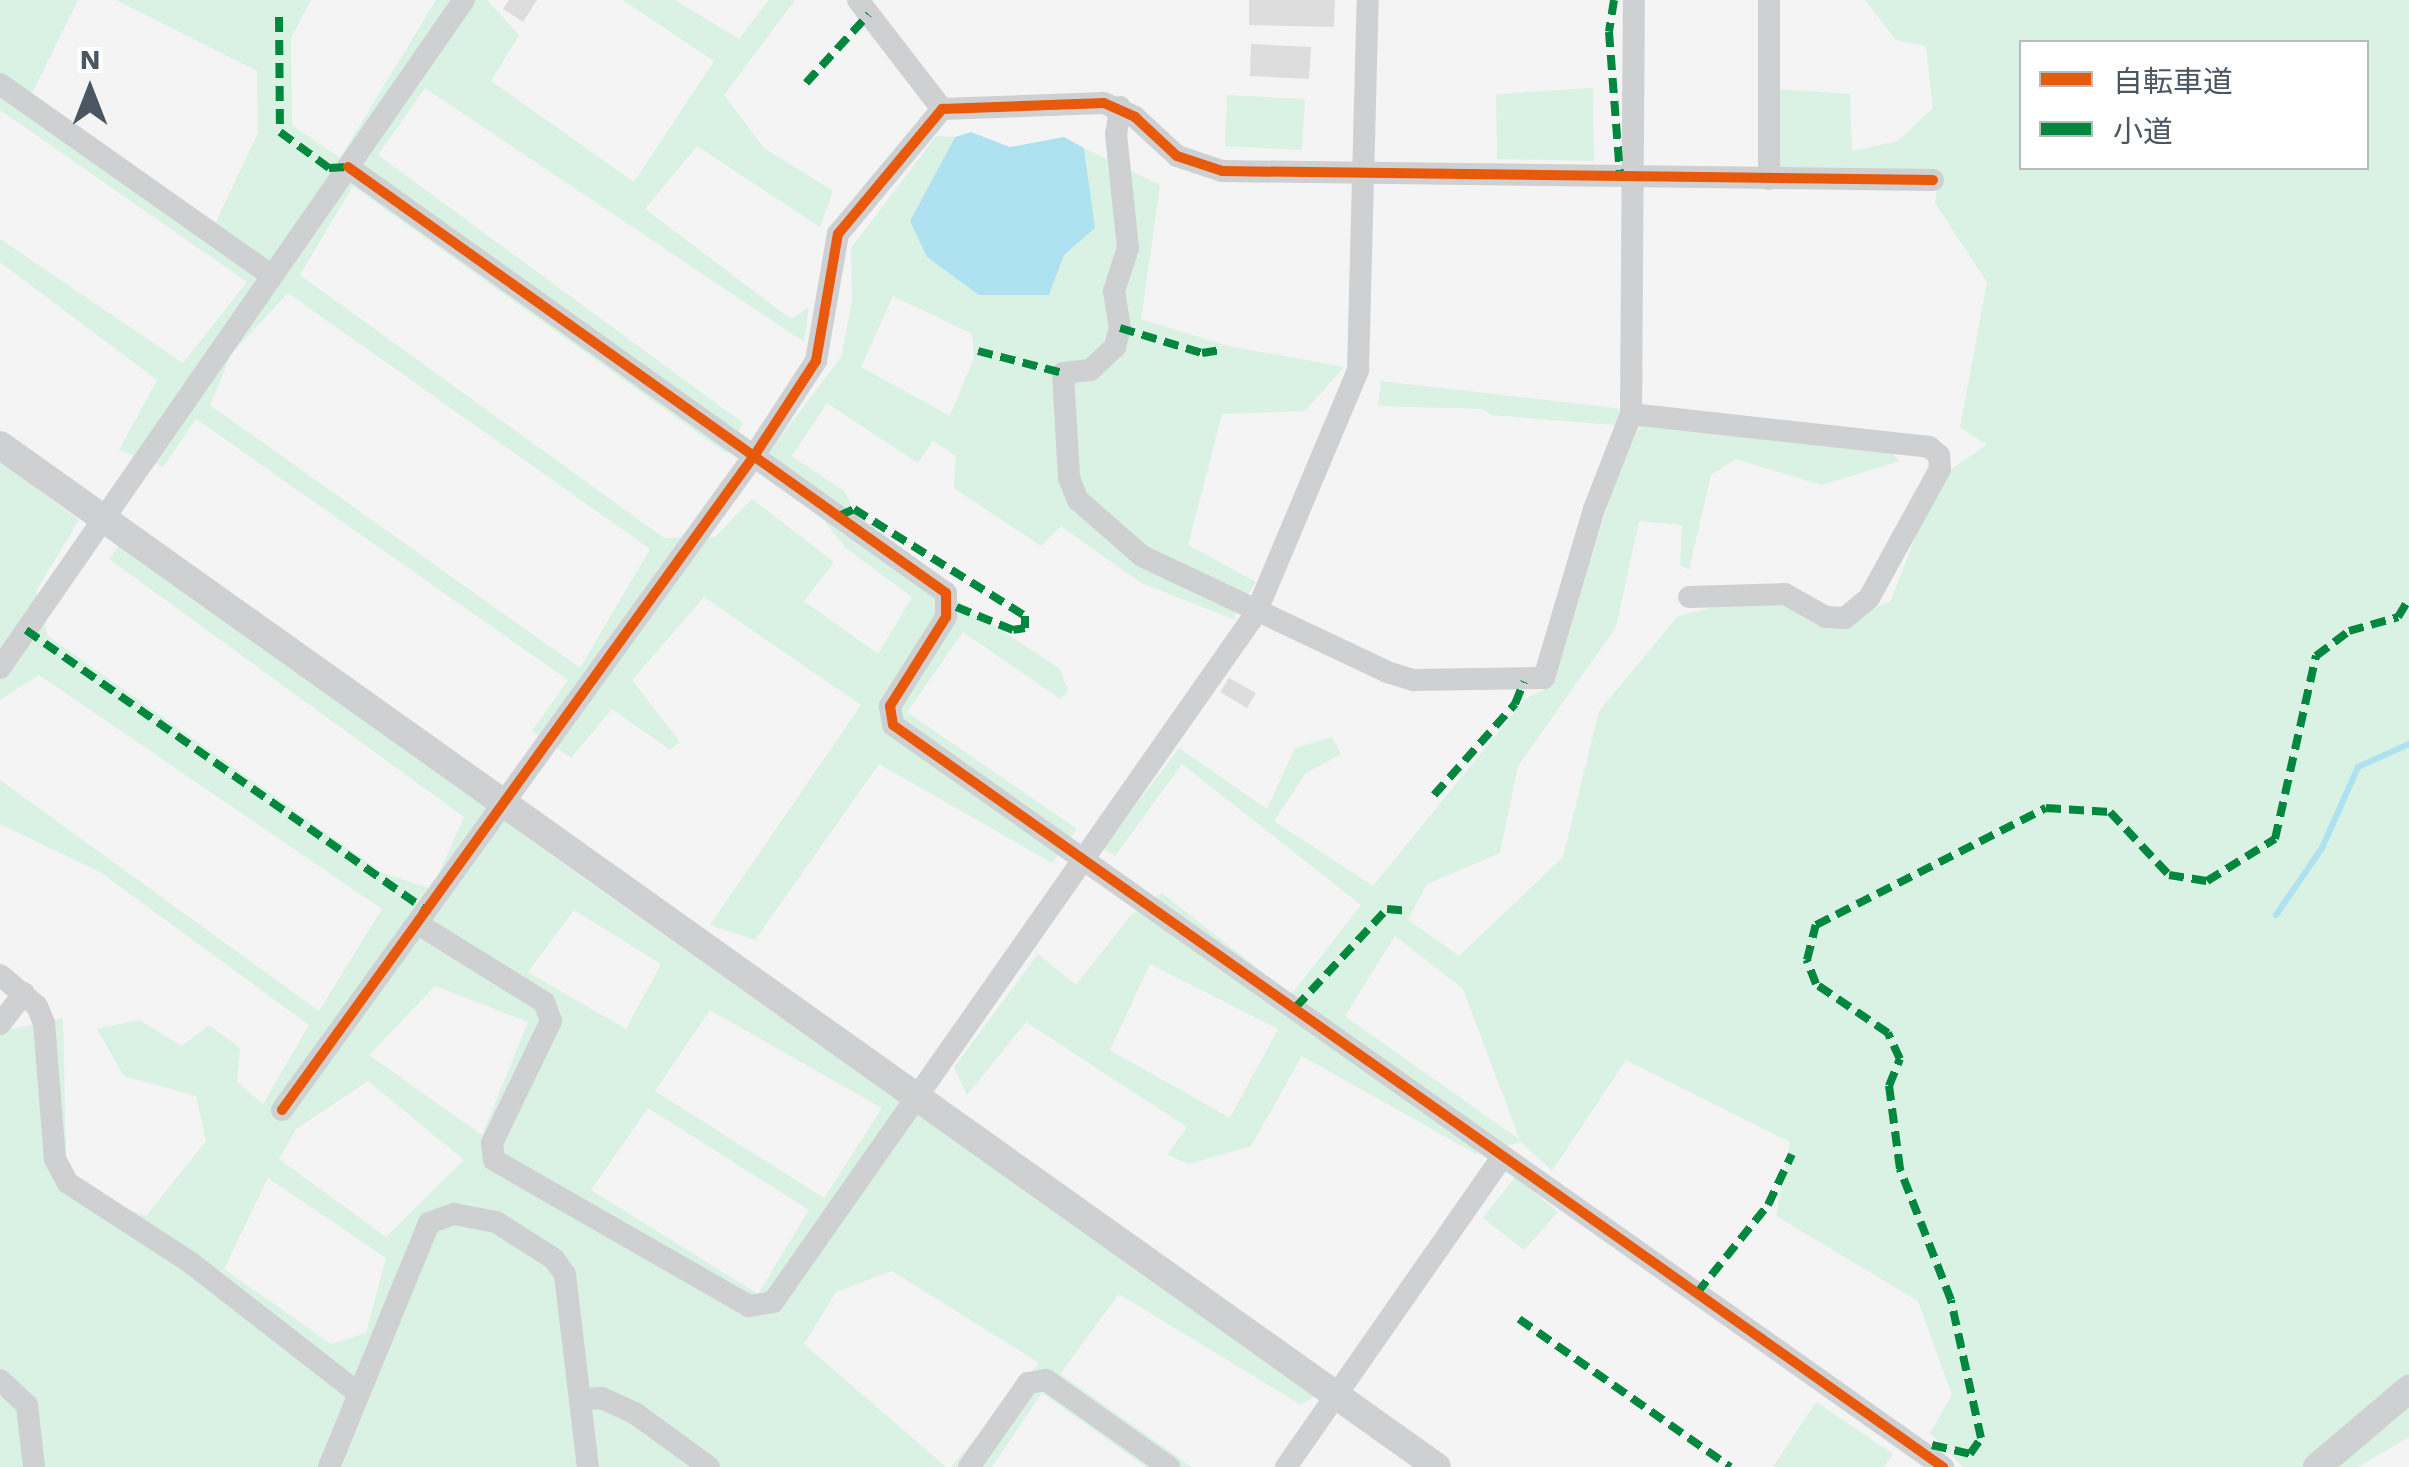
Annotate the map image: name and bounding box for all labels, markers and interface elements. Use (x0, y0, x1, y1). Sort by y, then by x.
north arrow (40, 40, 140, 140)
legend (2019, 40, 2369, 170)
text: N (80, 43, 100, 76)
text: 自転車道 (2113, 64, 2233, 99)
text: 小道 (2113, 114, 2173, 149)

